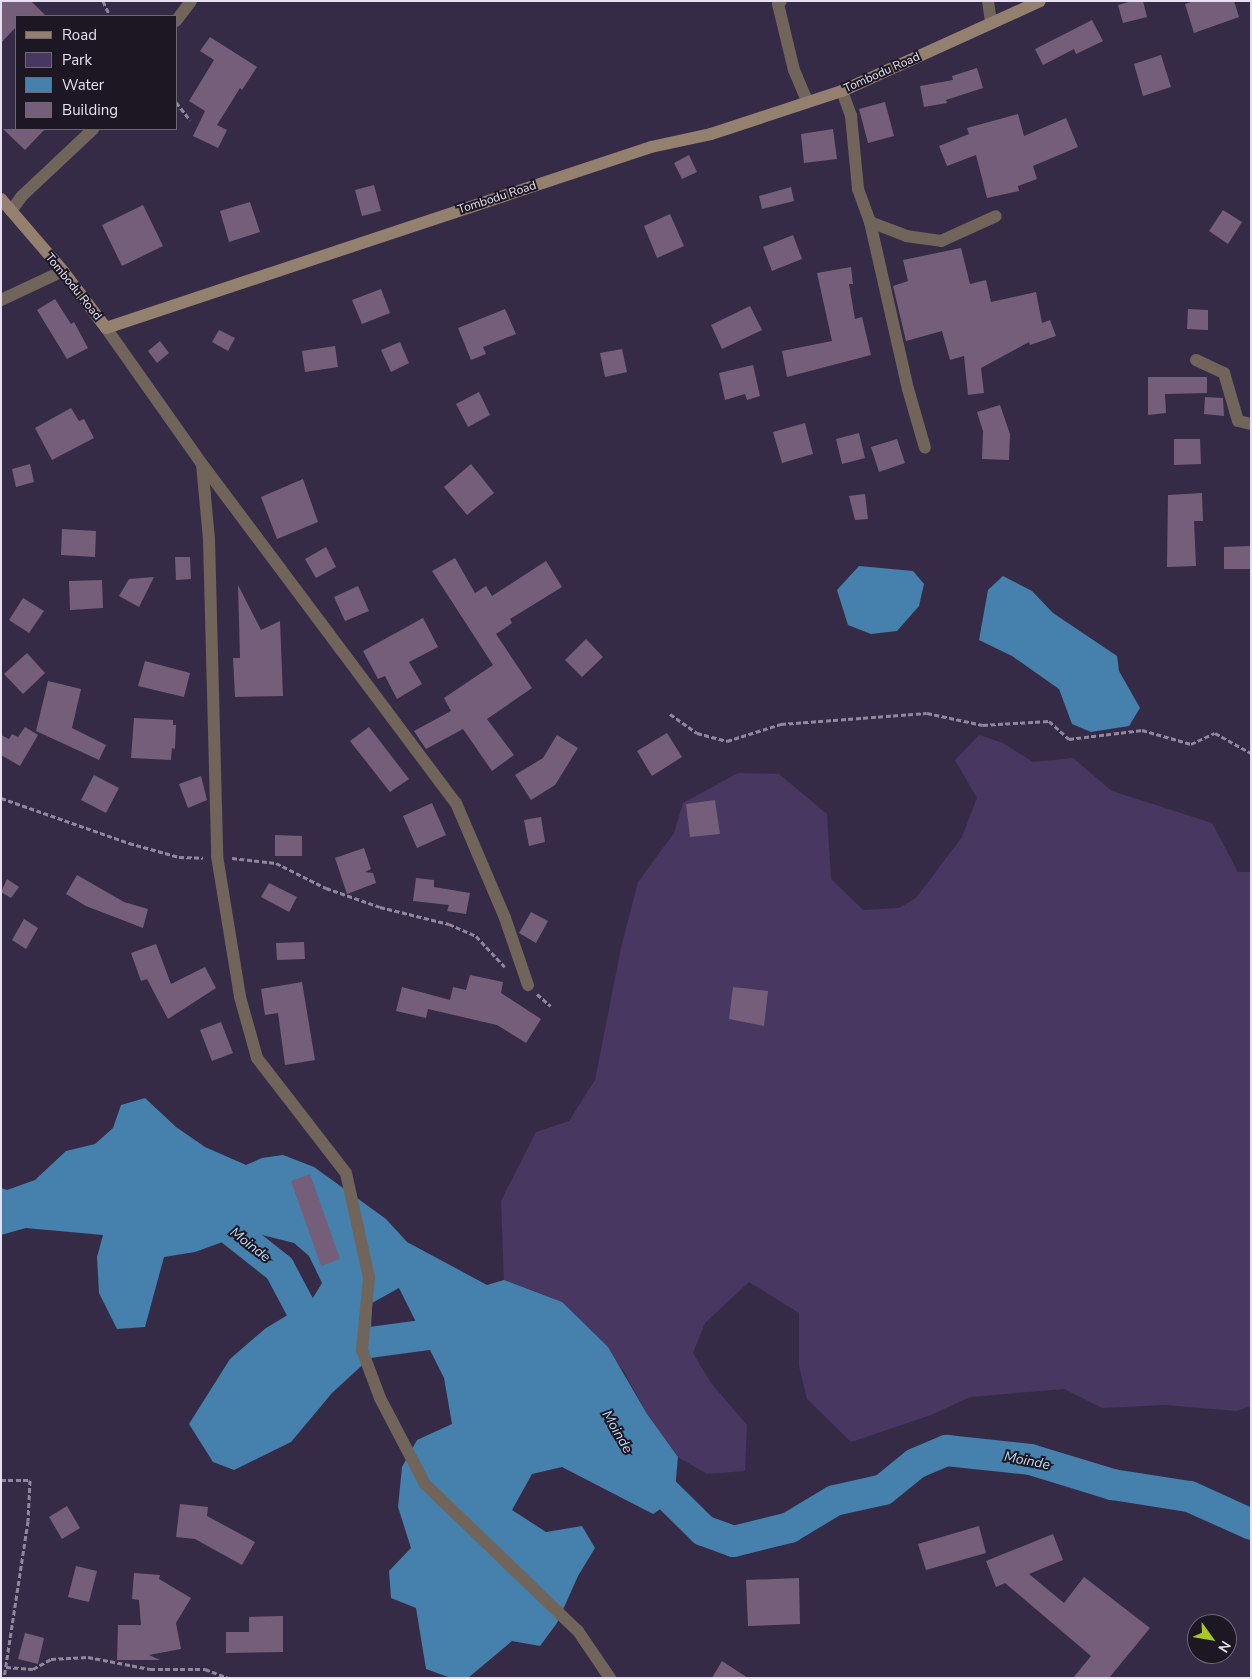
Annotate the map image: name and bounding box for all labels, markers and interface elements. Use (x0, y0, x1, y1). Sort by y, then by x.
legend (15, 15, 178, 130)
text: Road (62, 25, 97, 45)
text: Park (62, 50, 92, 70)
street label: Tombodu Road (842, 50, 922, 96)
text: Water (62, 75, 104, 95)
text: Building (62, 100, 118, 120)
street label: Tombodu Road (456, 179, 538, 217)
street label: Tombodu Road (42, 251, 104, 323)
water label: Moinde (226, 1224, 274, 1266)
water label: Moinde (598, 1408, 636, 1456)
water label: Moinde (1003, 1448, 1051, 1474)
north arrow (1187, 1614, 1237, 1664)
text: N (1213, 1637, 1235, 1656)

